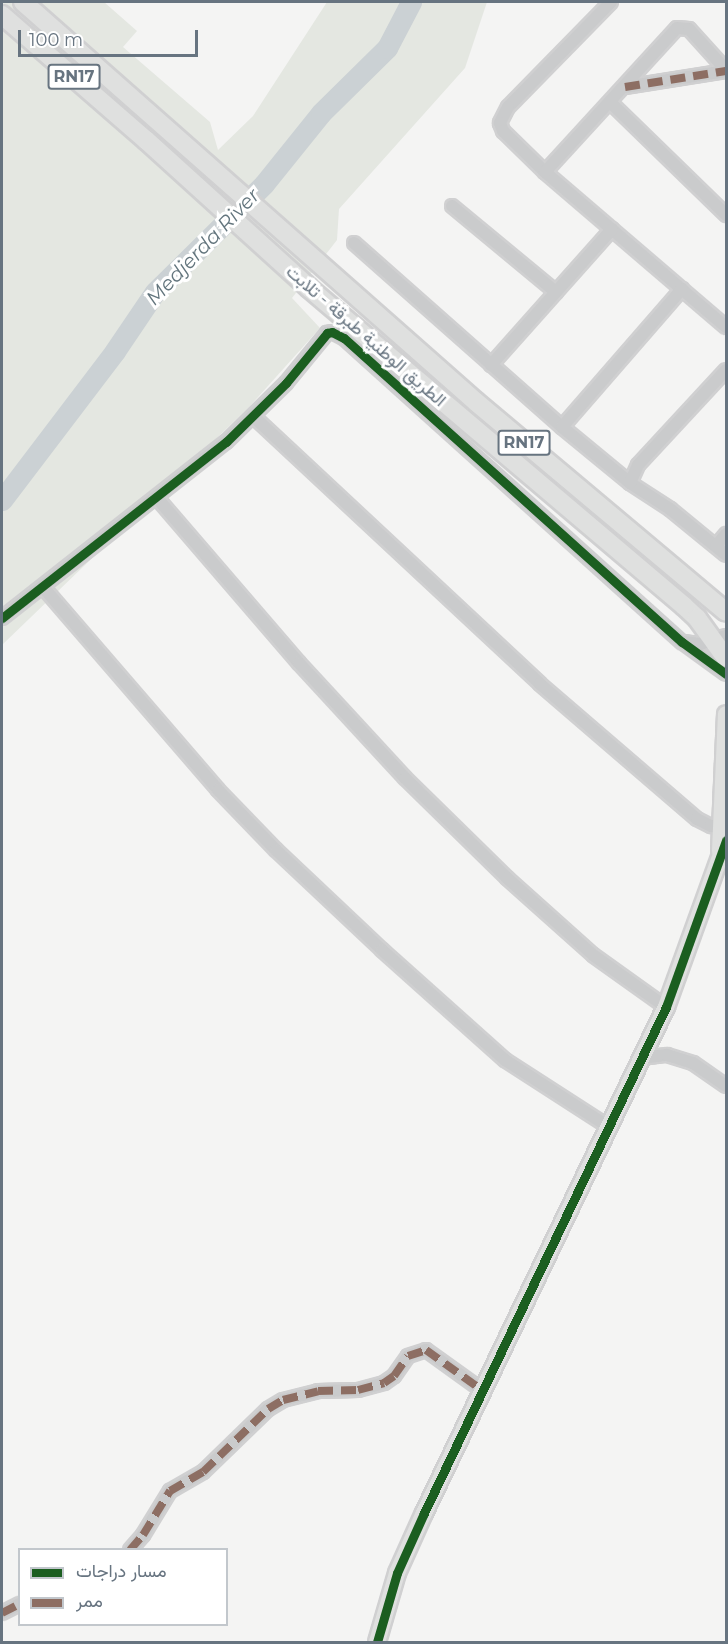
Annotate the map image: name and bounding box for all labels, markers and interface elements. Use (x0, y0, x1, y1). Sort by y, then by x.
scale bar (21, 18, 201, 56)
text: 100 m (29, 29, 83, 51)
road number: RN17 (47, 64, 101, 90)
water label: Medjerda River (141, 184, 265, 310)
street label: الطريق الوطنية طبرقة - تلابت (282, 261, 450, 411)
road number: RN17 (497, 430, 551, 456)
legend (18, 1548, 228, 1626)
text: مسار دراجات (76, 1560, 167, 1582)
text: ممر (76, 1590, 103, 1612)

